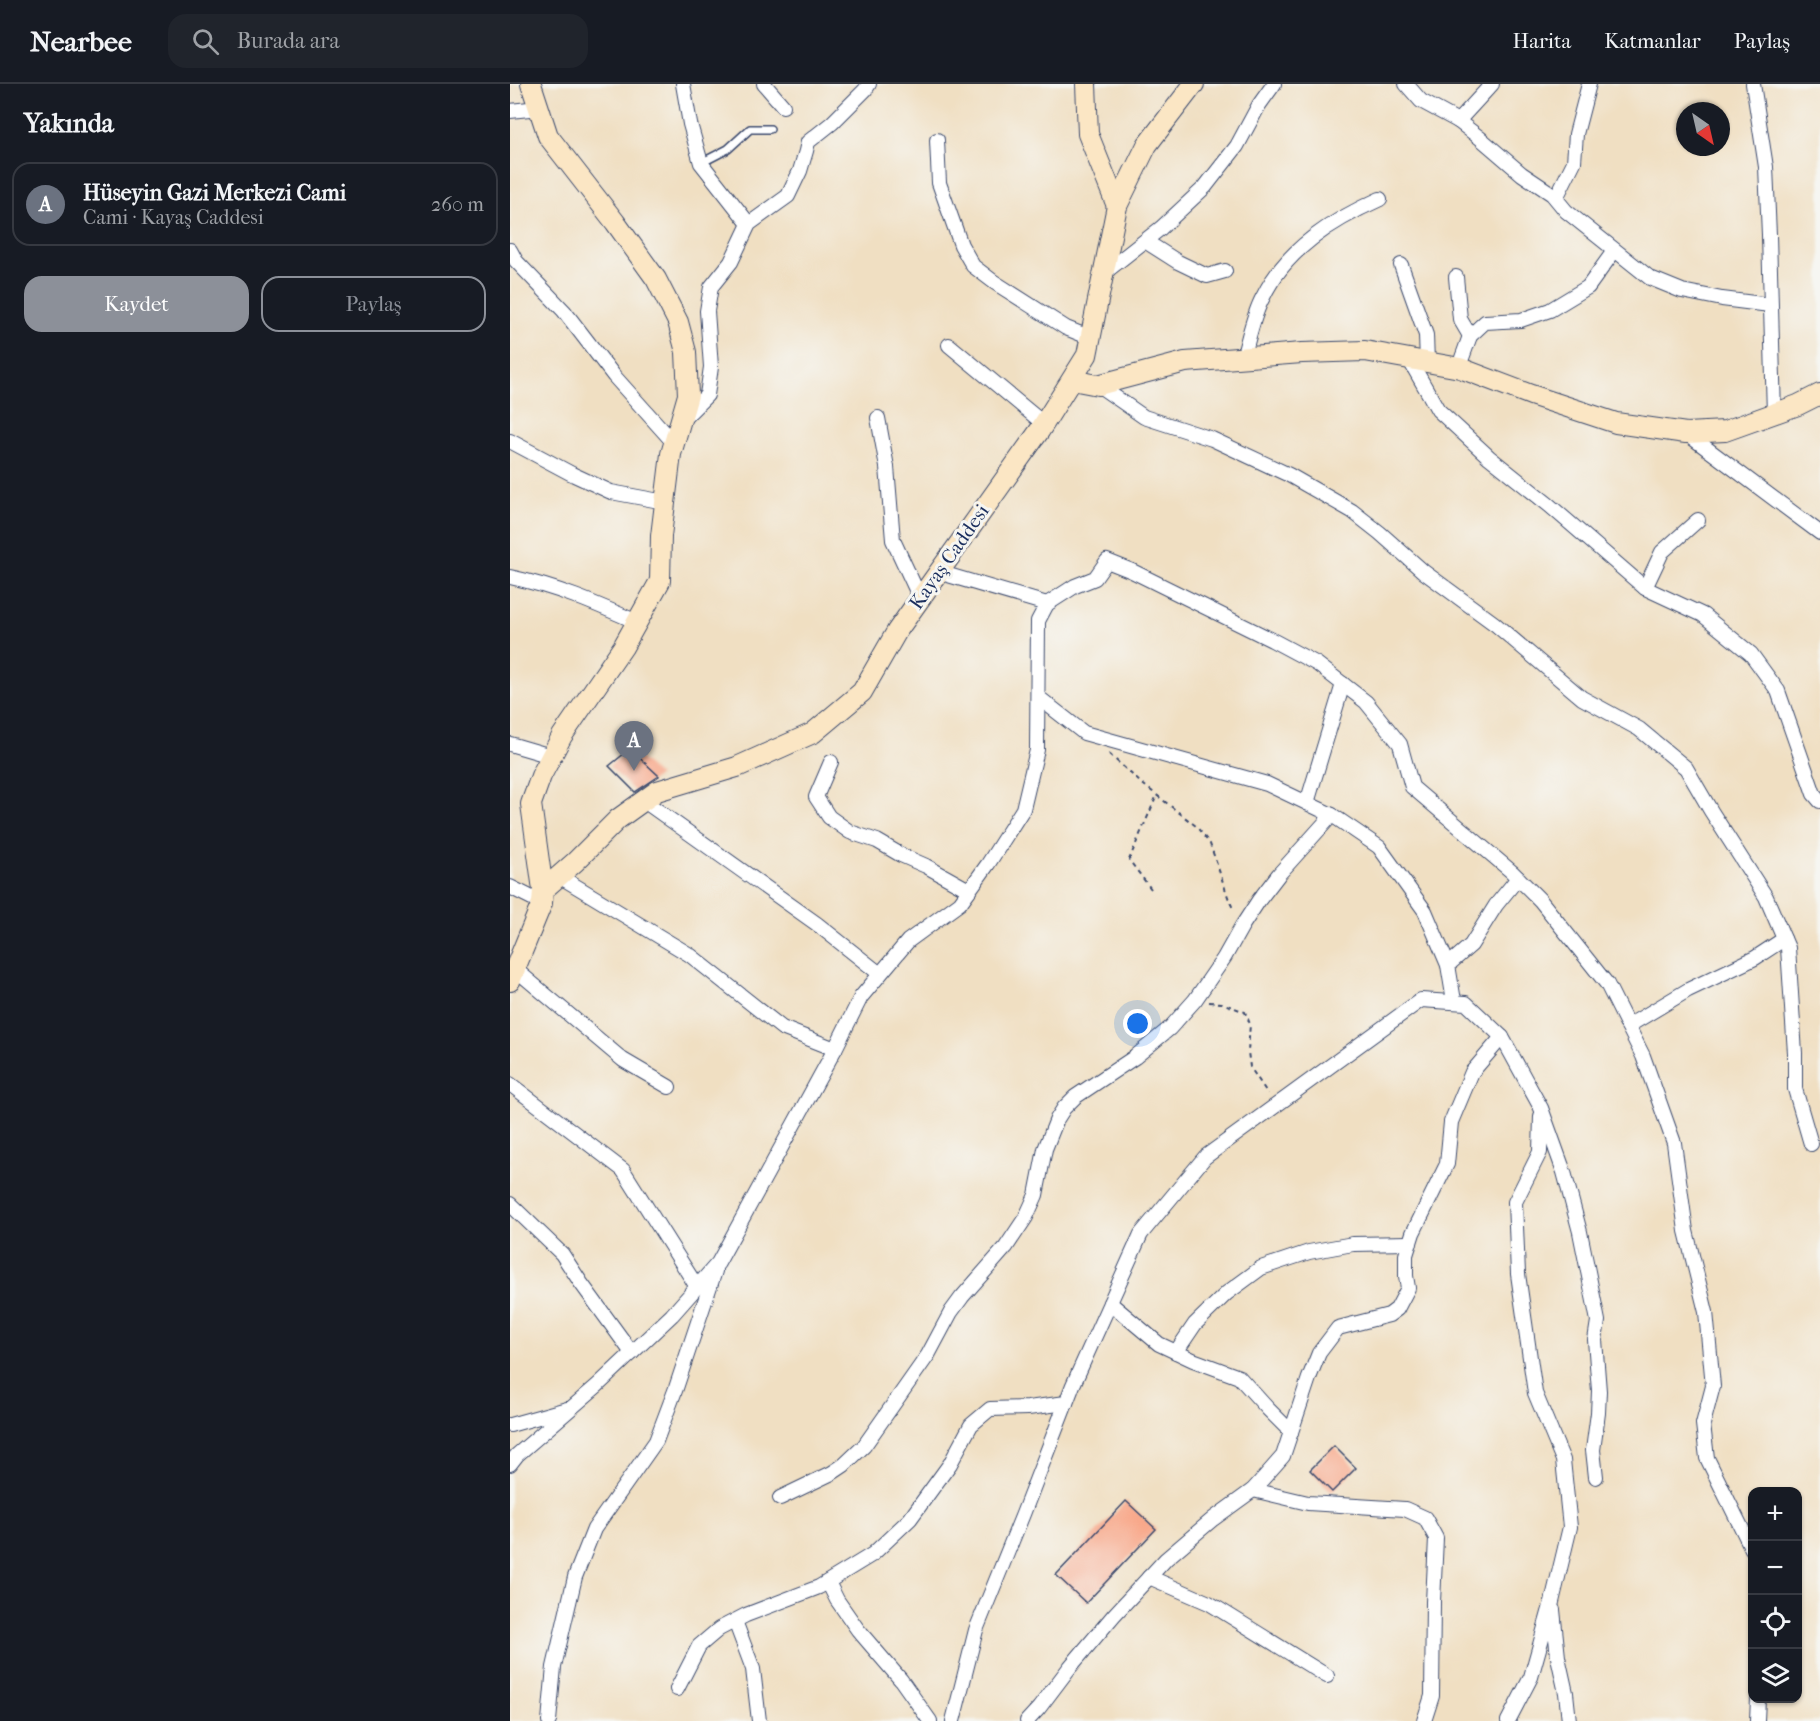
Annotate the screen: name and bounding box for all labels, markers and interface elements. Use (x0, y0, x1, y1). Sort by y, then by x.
search box (168, 14, 588, 68)
text: Nearbee (30, 25, 132, 58)
icon: search (189, 25, 222, 58)
text: Burada ara (237, 28, 340, 54)
text: Harita (1513, 29, 1571, 53)
text: Katmanlar (1604, 29, 1701, 53)
text: Paylaş (1734, 29, 1790, 53)
north arrow (1676, 102, 1730, 156)
text: Yakında (24, 108, 114, 139)
text: Hüseyin Gazi Merkezi Cami (83, 180, 346, 206)
text: A (39, 193, 52, 216)
text: 260 m (431, 193, 484, 216)
text: Cami · Kayaş Caddesi (83, 206, 264, 229)
button: Kaydet (24, 276, 249, 332)
button: Paylaş (261, 276, 486, 332)
street label: Kayaş Caddesi (904, 500, 994, 614)
pin: A (614, 722, 654, 771)
your location (1123, 1009, 1152, 1038)
map controls (1748, 1487, 1802, 1703)
button: + (1748, 1487, 1802, 1541)
button: − (1748, 1541, 1802, 1595)
button: locate (1748, 1595, 1802, 1649)
button: layers (1748, 1649, 1802, 1703)

